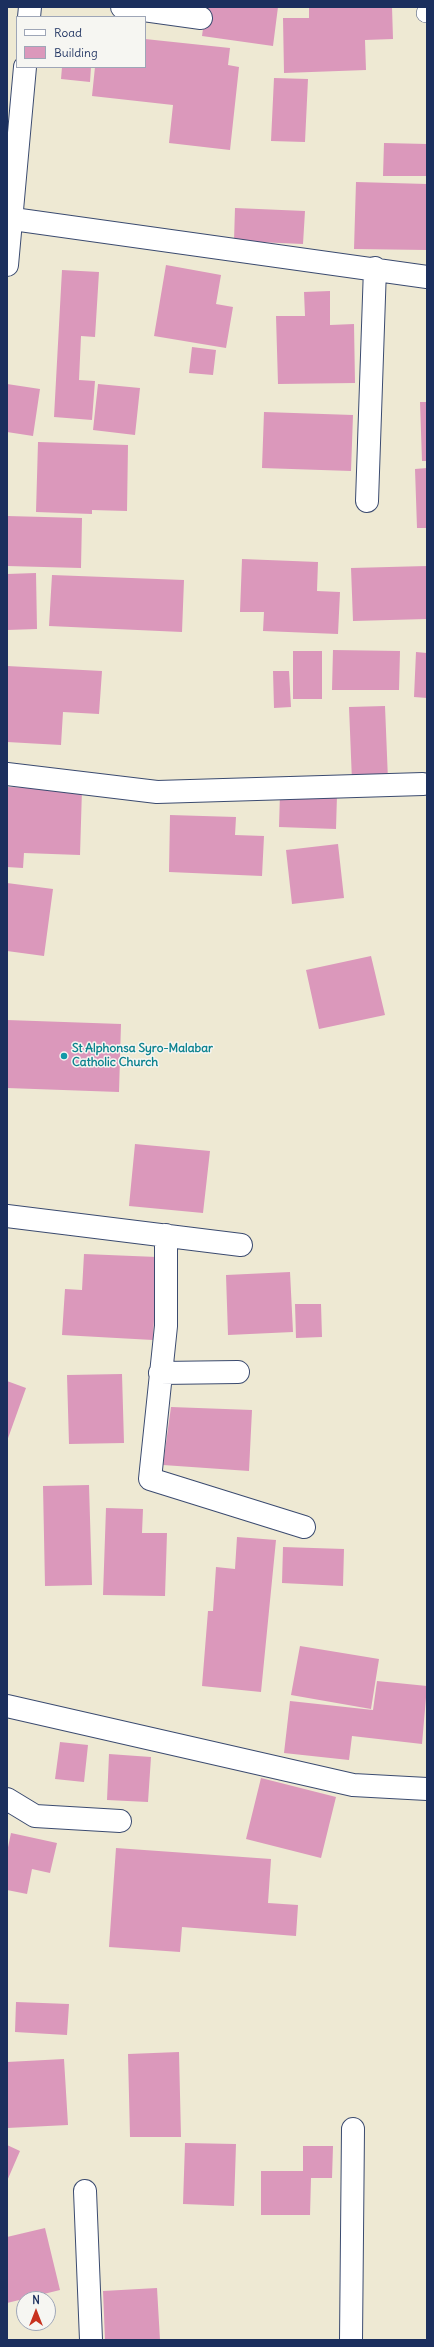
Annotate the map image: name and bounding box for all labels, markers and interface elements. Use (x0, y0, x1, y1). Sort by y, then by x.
legend (16, 16, 146, 68)
text: Road (54, 25, 82, 40)
text: Building (54, 45, 98, 60)
place label: St Alphonsa Syro-Malabar Catholic Church (72, 1042, 213, 1070)
marker: St Alphonsa Syro-Malabar Catholic Church (59, 1051, 69, 1061)
north arrow (16, 2291, 56, 2331)
text: N (32, 2293, 40, 2307)

